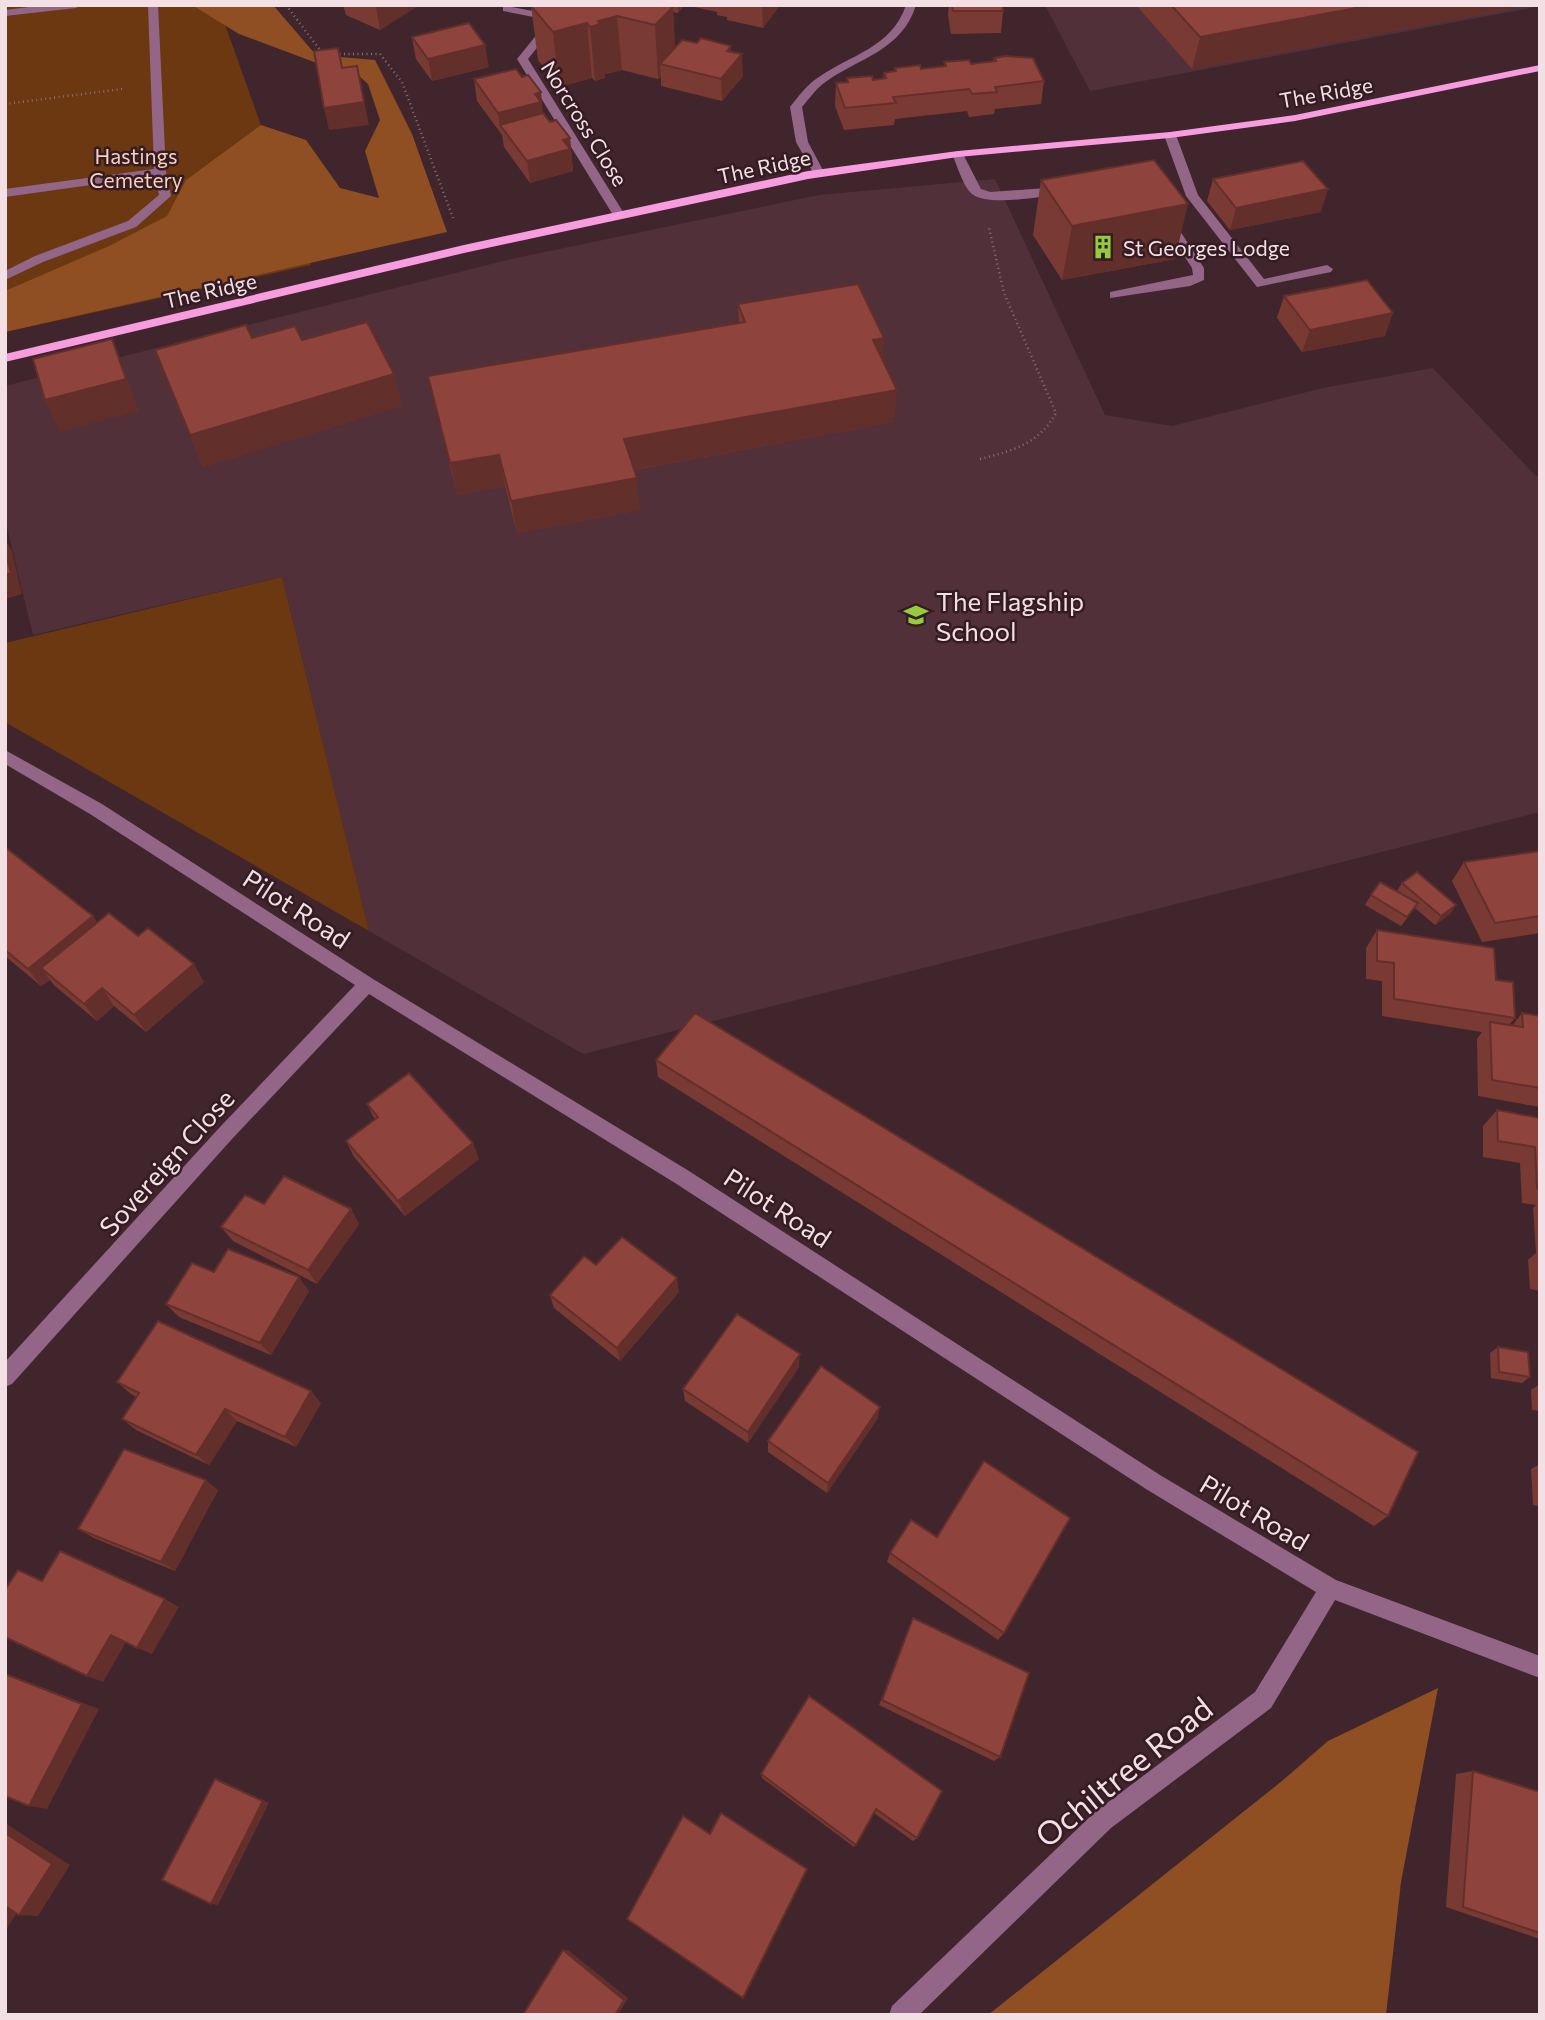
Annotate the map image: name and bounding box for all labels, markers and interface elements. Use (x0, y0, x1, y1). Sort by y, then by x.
street label: Norcross Close (537, 56, 633, 190)
street label: The Ridge (1277, 71, 1375, 113)
park label: Hastings Cemetery (89, 143, 183, 192)
street label: The Ridge (715, 144, 813, 188)
building icon: St Georges Lodge (1089, 233, 1117, 261)
place label: St Georges Lodge (1123, 235, 1290, 260)
street label: The Ridge (161, 267, 259, 313)
place label: The Flagship School (936, 585, 1084, 646)
school or university icon: The Flagship School (902, 601, 930, 629)
street label: Pilot Road (238, 862, 356, 954)
street label: Sovereign Close (92, 1082, 240, 1242)
street label: Pilot Road (719, 1161, 837, 1253)
street label: Pilot Road (1195, 1467, 1315, 1557)
street label: Ochiltree Road (1026, 1687, 1220, 1855)

